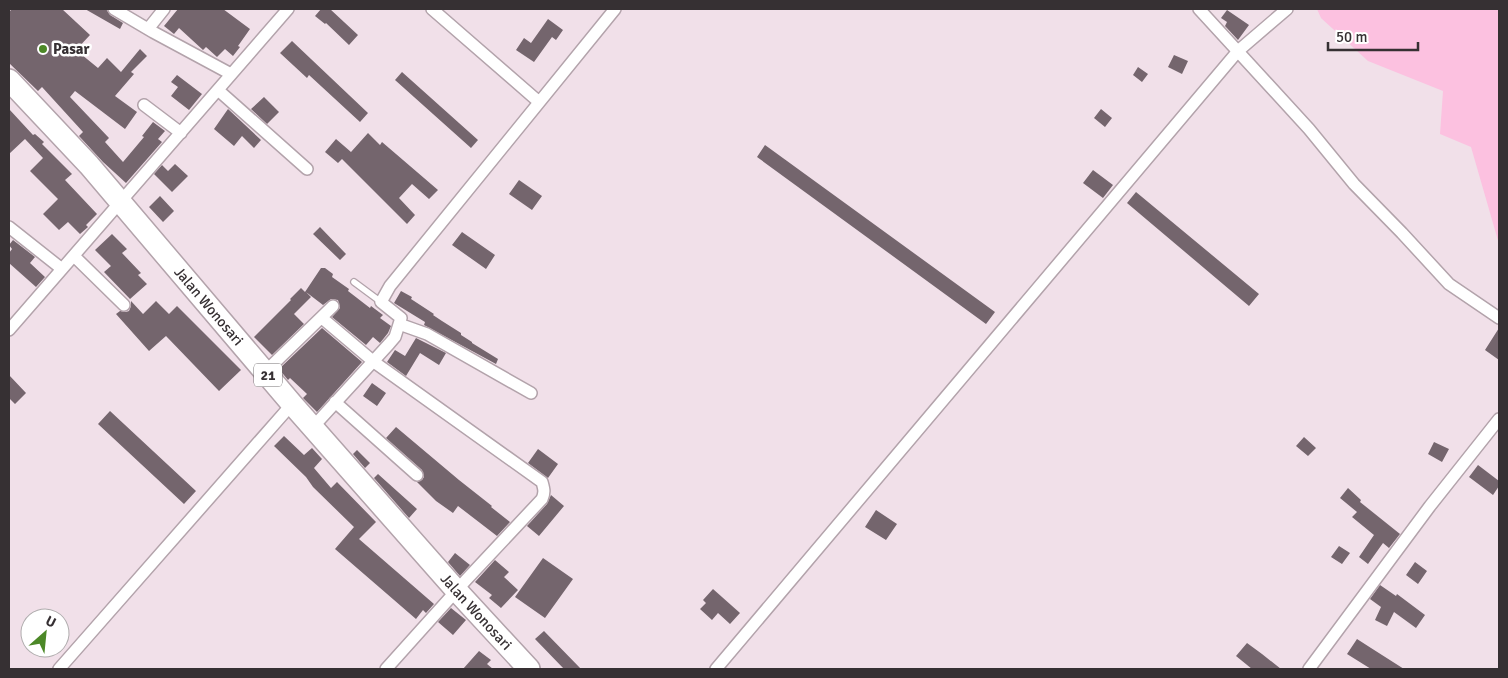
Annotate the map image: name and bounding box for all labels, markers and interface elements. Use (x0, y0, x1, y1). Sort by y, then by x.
scale bar (1328, 20, 1418, 52)
text: 50 m (1336, 28, 1367, 46)
place label: Pasar (53, 40, 90, 58)
marker: Pasar (37, 43, 49, 55)
street label: Jalan Wonosari (171, 263, 247, 349)
road number: 21 (254, 364, 282, 386)
street label: Jalan Wonosari (437, 570, 516, 654)
north arrow (20, 608, 70, 658)
text: U (43, 612, 59, 632)

